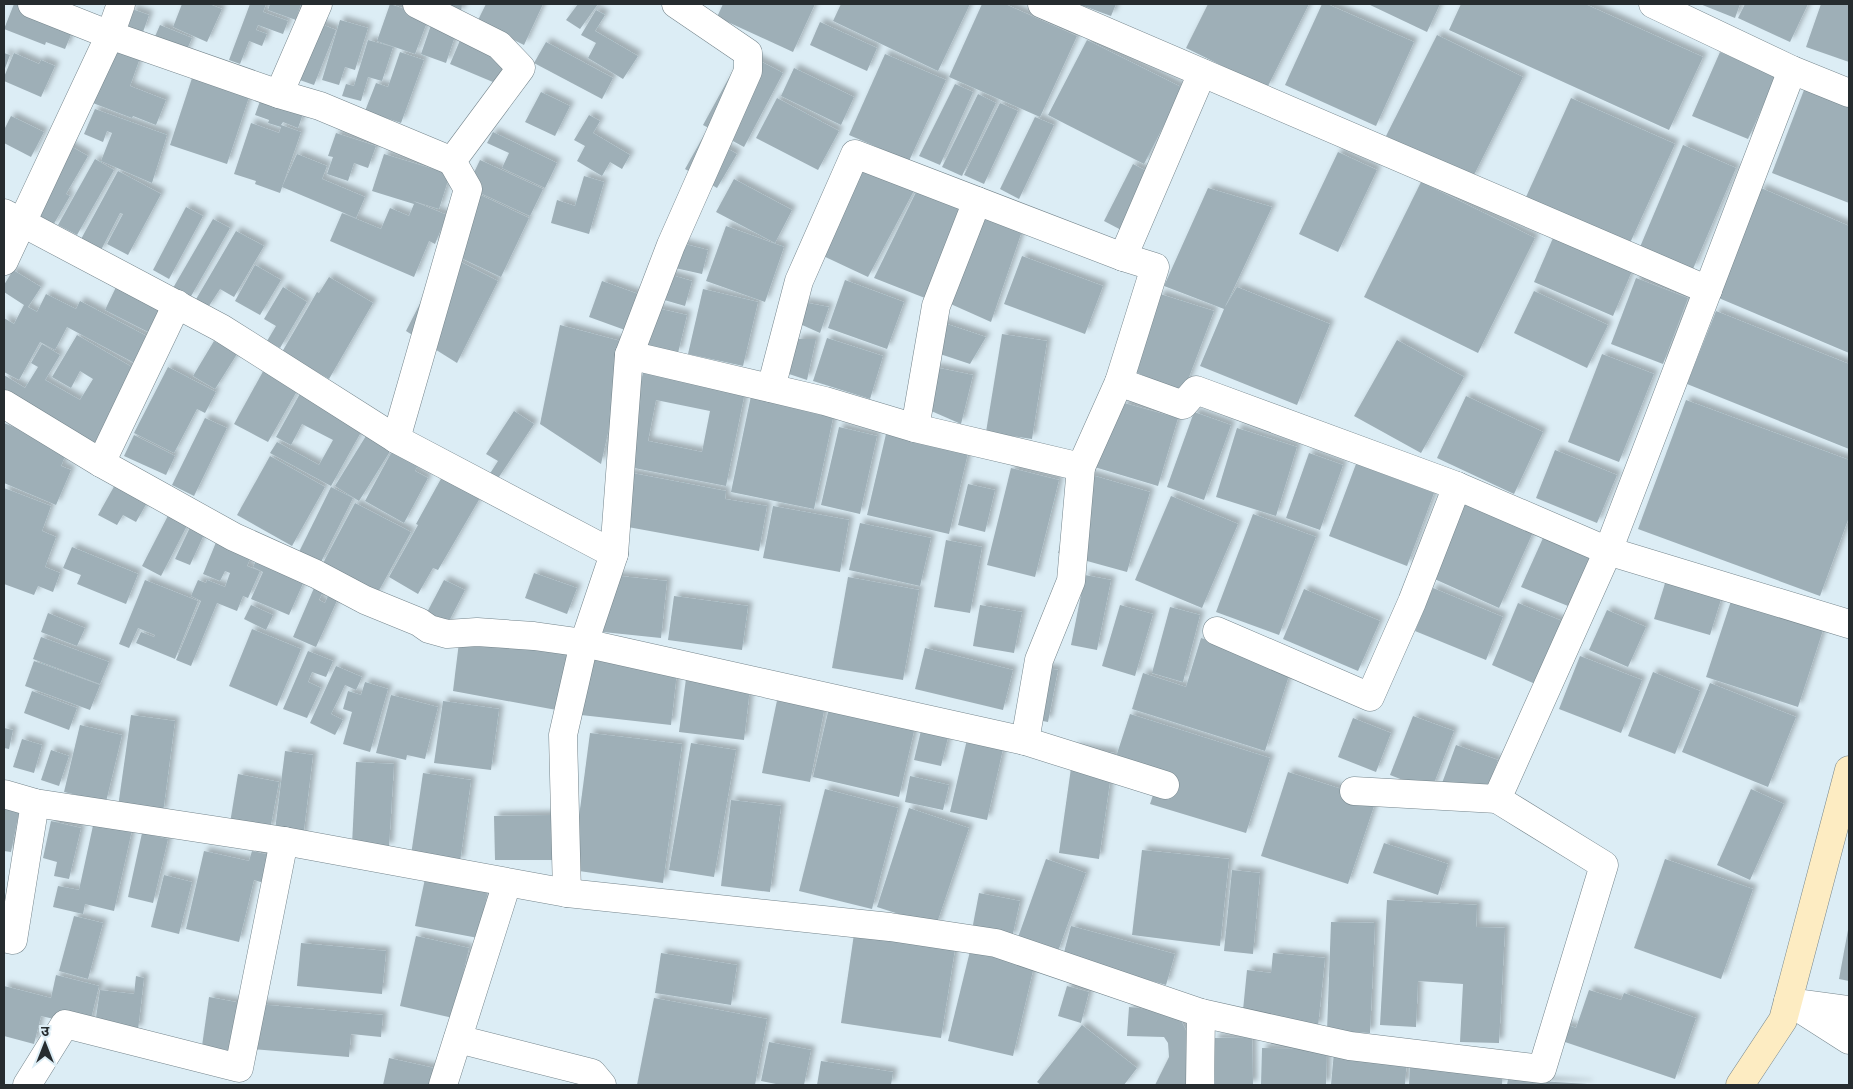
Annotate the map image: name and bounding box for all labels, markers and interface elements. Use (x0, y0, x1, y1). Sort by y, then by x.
north arrow (20, 1019, 70, 1069)
text: उ (41, 1022, 50, 1040)

